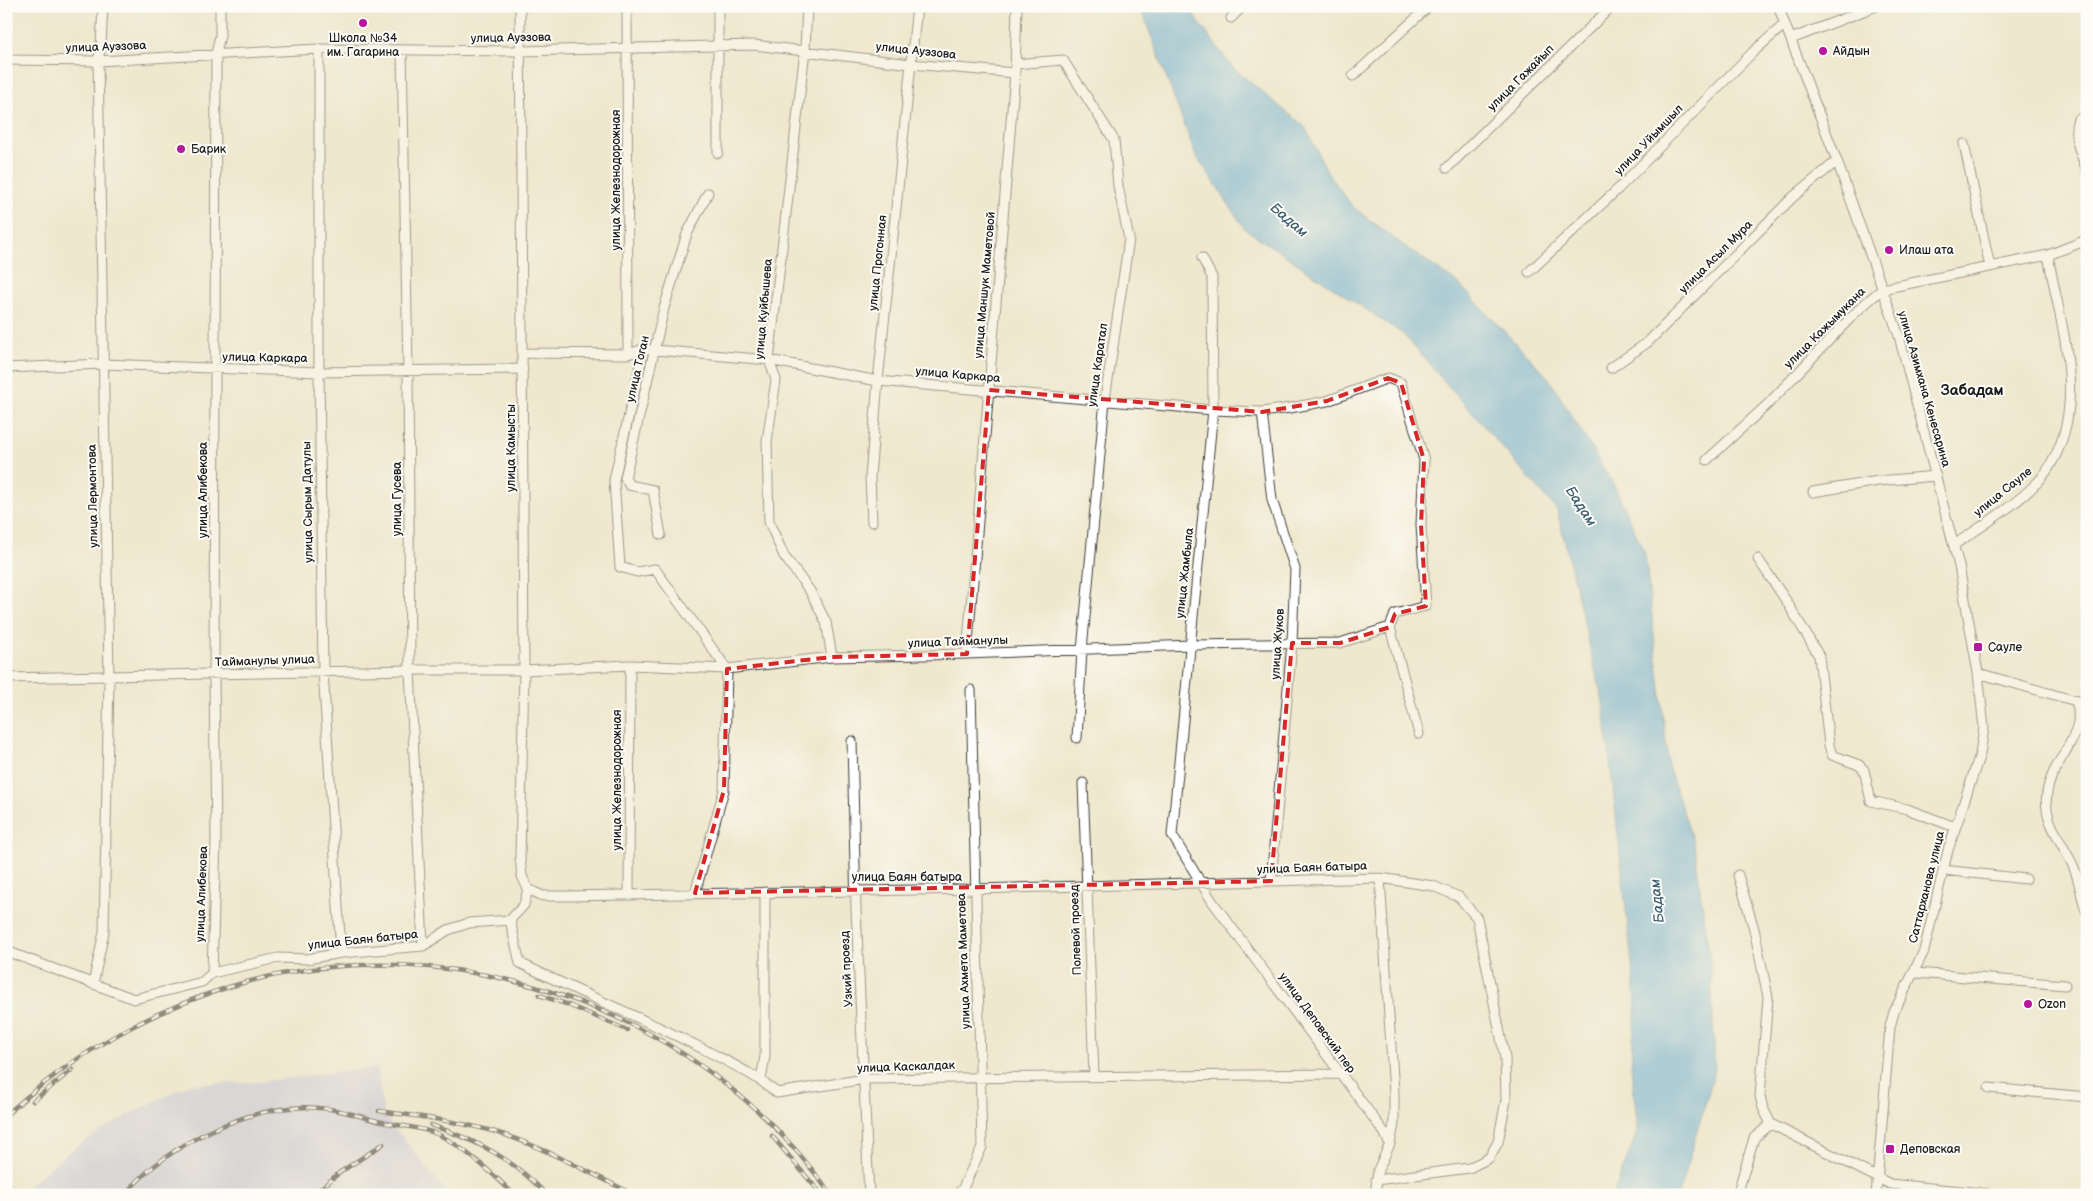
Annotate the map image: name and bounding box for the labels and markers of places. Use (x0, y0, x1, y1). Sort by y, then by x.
marker: Школа №34 им. Гагарина (357, 17, 369, 29)
place label: Школа №34 им. Гагарина (327, 31, 399, 60)
place label: Айдын (1832, 44, 1870, 59)
marker: Айдын (1817, 45, 1829, 57)
place label: Барик (191, 142, 227, 157)
marker: Барик (175, 143, 187, 155)
place label: Илаш ата (1899, 243, 1954, 258)
marker: Илаш ата (1883, 244, 1895, 256)
place label: Сауле (1988, 640, 2023, 655)
marker: Сауле (1972, 641, 1984, 653)
place label: Ozon (2038, 997, 2066, 1012)
marker: Ozon (2022, 998, 2034, 1010)
place label: Деповская (1900, 1142, 1961, 1157)
marker: Деповская (1884, 1143, 1896, 1155)

